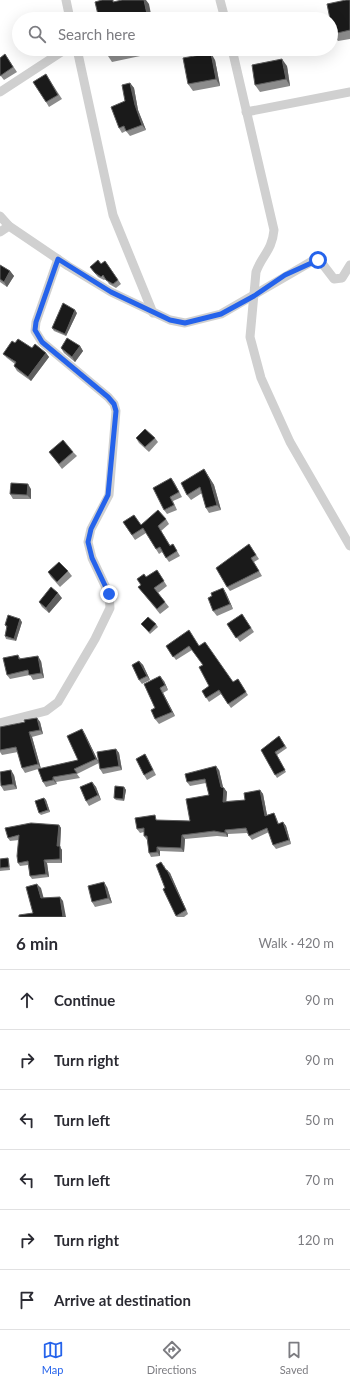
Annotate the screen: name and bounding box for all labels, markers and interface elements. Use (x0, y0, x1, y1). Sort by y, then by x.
search box (12, 12, 338, 56)
icon: search (26, 23, 48, 45)
text: Search here (58, 25, 135, 43)
route start (309, 251, 327, 269)
route end (100, 585, 118, 603)
text: 6 min (16, 933, 58, 954)
text: Walk · 420 m (258, 935, 334, 951)
icon: ahead (16, 989, 38, 1011)
text: Continue (54, 991, 115, 1009)
text: 90 m (305, 992, 334, 1008)
icon: right (16, 1049, 38, 1071)
text: Turn right (54, 1051, 119, 1069)
text: 90 m (305, 1052, 334, 1068)
icon: left (16, 1109, 38, 1131)
text: Turn left (54, 1111, 110, 1129)
text: 50 m (305, 1112, 334, 1128)
icon: left (16, 1169, 38, 1191)
text: Turn left (54, 1171, 110, 1189)
text: 70 m (305, 1172, 334, 1188)
icon: right (16, 1229, 38, 1251)
text: Turn right (54, 1231, 119, 1249)
text: 120 m (297, 1232, 334, 1248)
icon: arrive (16, 1289, 38, 1311)
text: Arrive at destination (54, 1291, 191, 1309)
tab: Map (42, 1339, 64, 1376)
tab: Directions (147, 1339, 196, 1376)
tab: Saved (280, 1339, 308, 1376)

